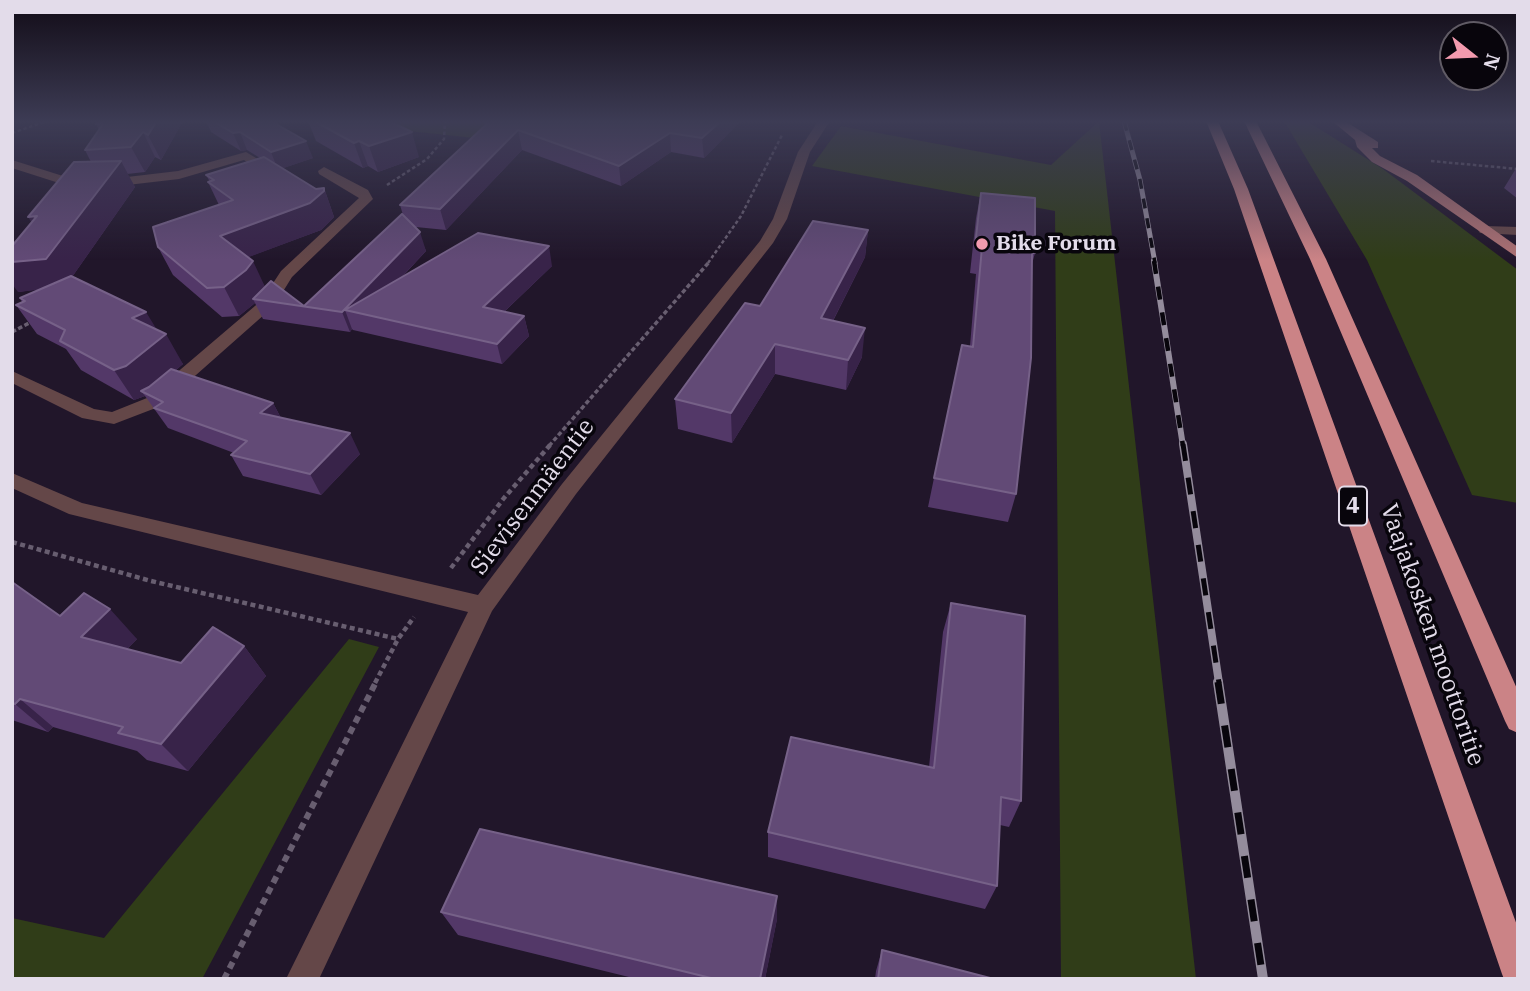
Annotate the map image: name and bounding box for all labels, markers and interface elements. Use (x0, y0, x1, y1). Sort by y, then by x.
north arrow (1439, 21, 1509, 91)
text: N (1478, 51, 1506, 73)
place label: Bike Forum (996, 231, 1116, 257)
marker: Bike Forum (974, 236, 990, 252)
street label: Sievisenmäentie (465, 413, 601, 581)
road number: 4 (1339, 486, 1367, 526)
street label: Vaajakosken moottoritie (1374, 500, 1490, 770)

